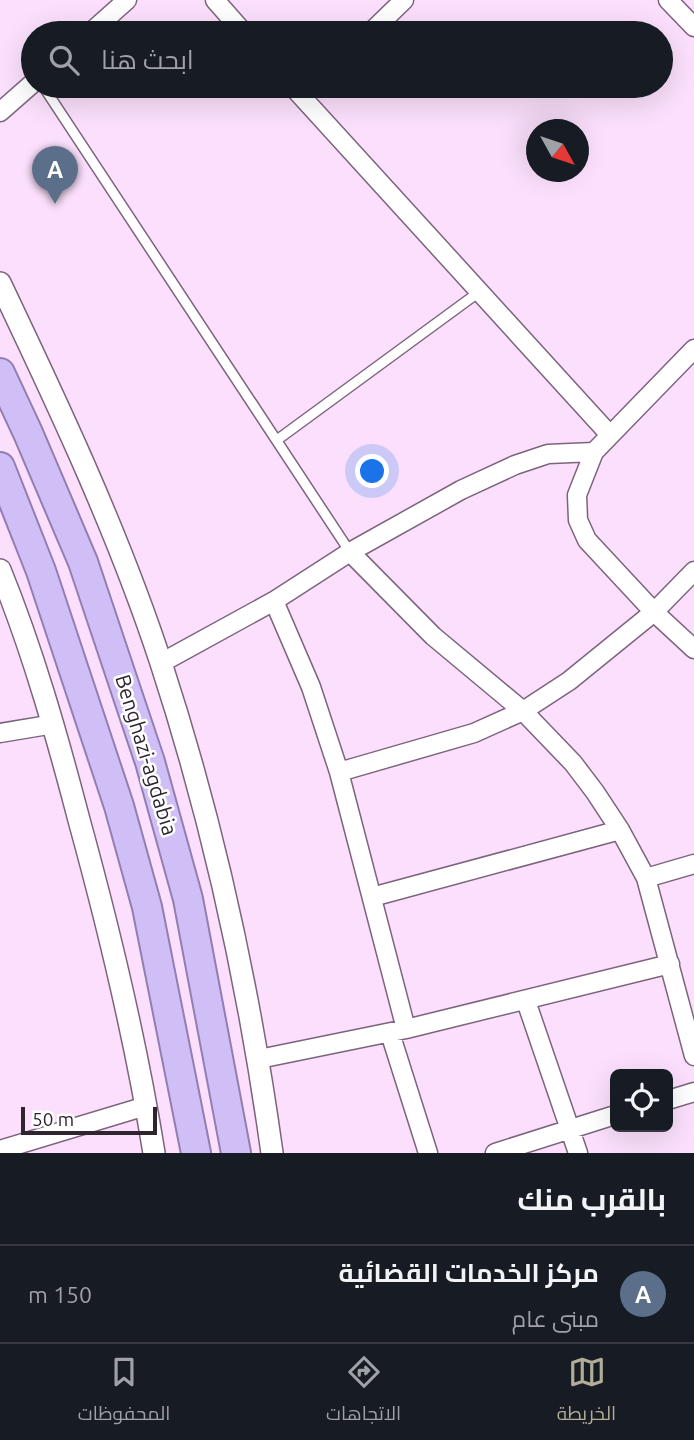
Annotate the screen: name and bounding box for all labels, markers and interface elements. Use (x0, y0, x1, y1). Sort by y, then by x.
search box (21, 21, 673, 98)
icon: search (45, 41, 83, 79)
text: ابحث هنا (101, 45, 194, 74)
north arrow (526, 119, 589, 182)
pin: A (32, 146, 78, 204)
your location (355, 454, 389, 488)
street label: Benghazi-agdabia (111, 671, 183, 838)
map controls (610, 1069, 673, 1132)
button: locate (610, 1069, 673, 1132)
scale bar (21, 1104, 158, 1136)
text: 50 m (32, 1108, 74, 1130)
text: بالقرب منك (517, 1182, 666, 1216)
text: مركز الخدمات القضائية (338, 1258, 599, 1287)
text: 150 m (28, 1282, 92, 1307)
text: A (635, 1282, 651, 1307)
text: مبنى عام (512, 1306, 599, 1331)
tab: المحفوظات (78, 1353, 170, 1431)
tab: الاتجاهات (326, 1353, 401, 1431)
tab: الخريطة (557, 1353, 616, 1431)

